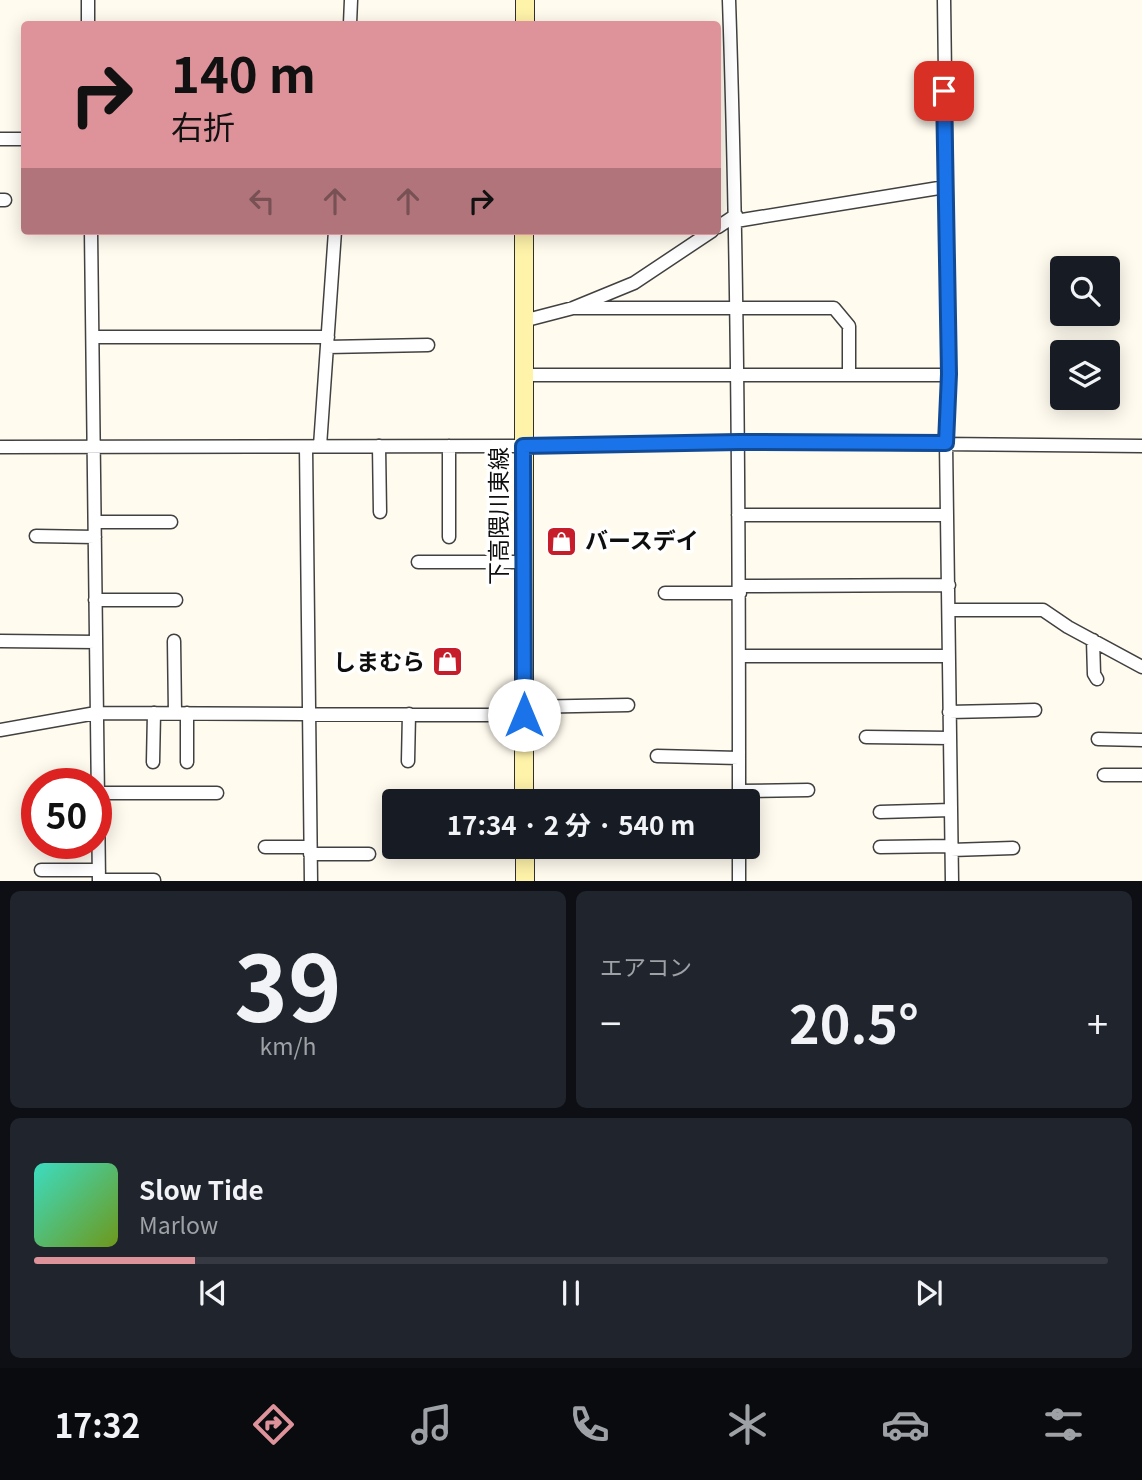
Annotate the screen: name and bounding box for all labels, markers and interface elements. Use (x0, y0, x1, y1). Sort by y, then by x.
text: 140 m (171, 36, 316, 107)
icon: right (56, 49, 147, 140)
pin (914, 61, 974, 121)
icon: arrive (925, 72, 963, 110)
text: 右折 (171, 102, 235, 148)
icon: left (243, 182, 281, 220)
icon: ahead (316, 182, 354, 220)
icon: ahead (389, 182, 427, 220)
icon: right (462, 182, 500, 220)
map controls (1050, 256, 1120, 410)
button: search (1050, 256, 1120, 326)
button: layers (1050, 340, 1120, 410)
street label: 下高隈川東線 (480, 447, 514, 585)
place label: バースデイ (585, 522, 699, 556)
shop icon: バースデイ (545, 524, 579, 558)
place label: しまむら (333, 643, 425, 677)
shop icon: しまむら (431, 645, 465, 679)
position arrow (487, 678, 561, 752)
speed limit sign: 50 (21, 768, 112, 859)
text: 17:34 · 2 分 · 540 m (447, 805, 695, 842)
text: 39 (234, 916, 342, 1048)
text: エアコン (600, 949, 692, 983)
text: 20.5° (789, 984, 919, 1059)
text: − (600, 994, 621, 1049)
text: + (1087, 994, 1108, 1049)
text: km/h (260, 1028, 316, 1062)
text: Slow Tide (139, 1170, 264, 1207)
text: Marlow (139, 1207, 218, 1241)
icon: previous (194, 1274, 232, 1312)
icon: pause (552, 1274, 590, 1312)
icon: next (910, 1274, 948, 1312)
icon: directions (249, 1400, 298, 1449)
icon: music (407, 1400, 456, 1449)
icon: phone (565, 1400, 614, 1449)
icon: climate (723, 1400, 772, 1449)
icon: car (881, 1400, 930, 1449)
icon: filters (1039, 1400, 1088, 1449)
text: 17:32 (54, 1401, 140, 1447)

